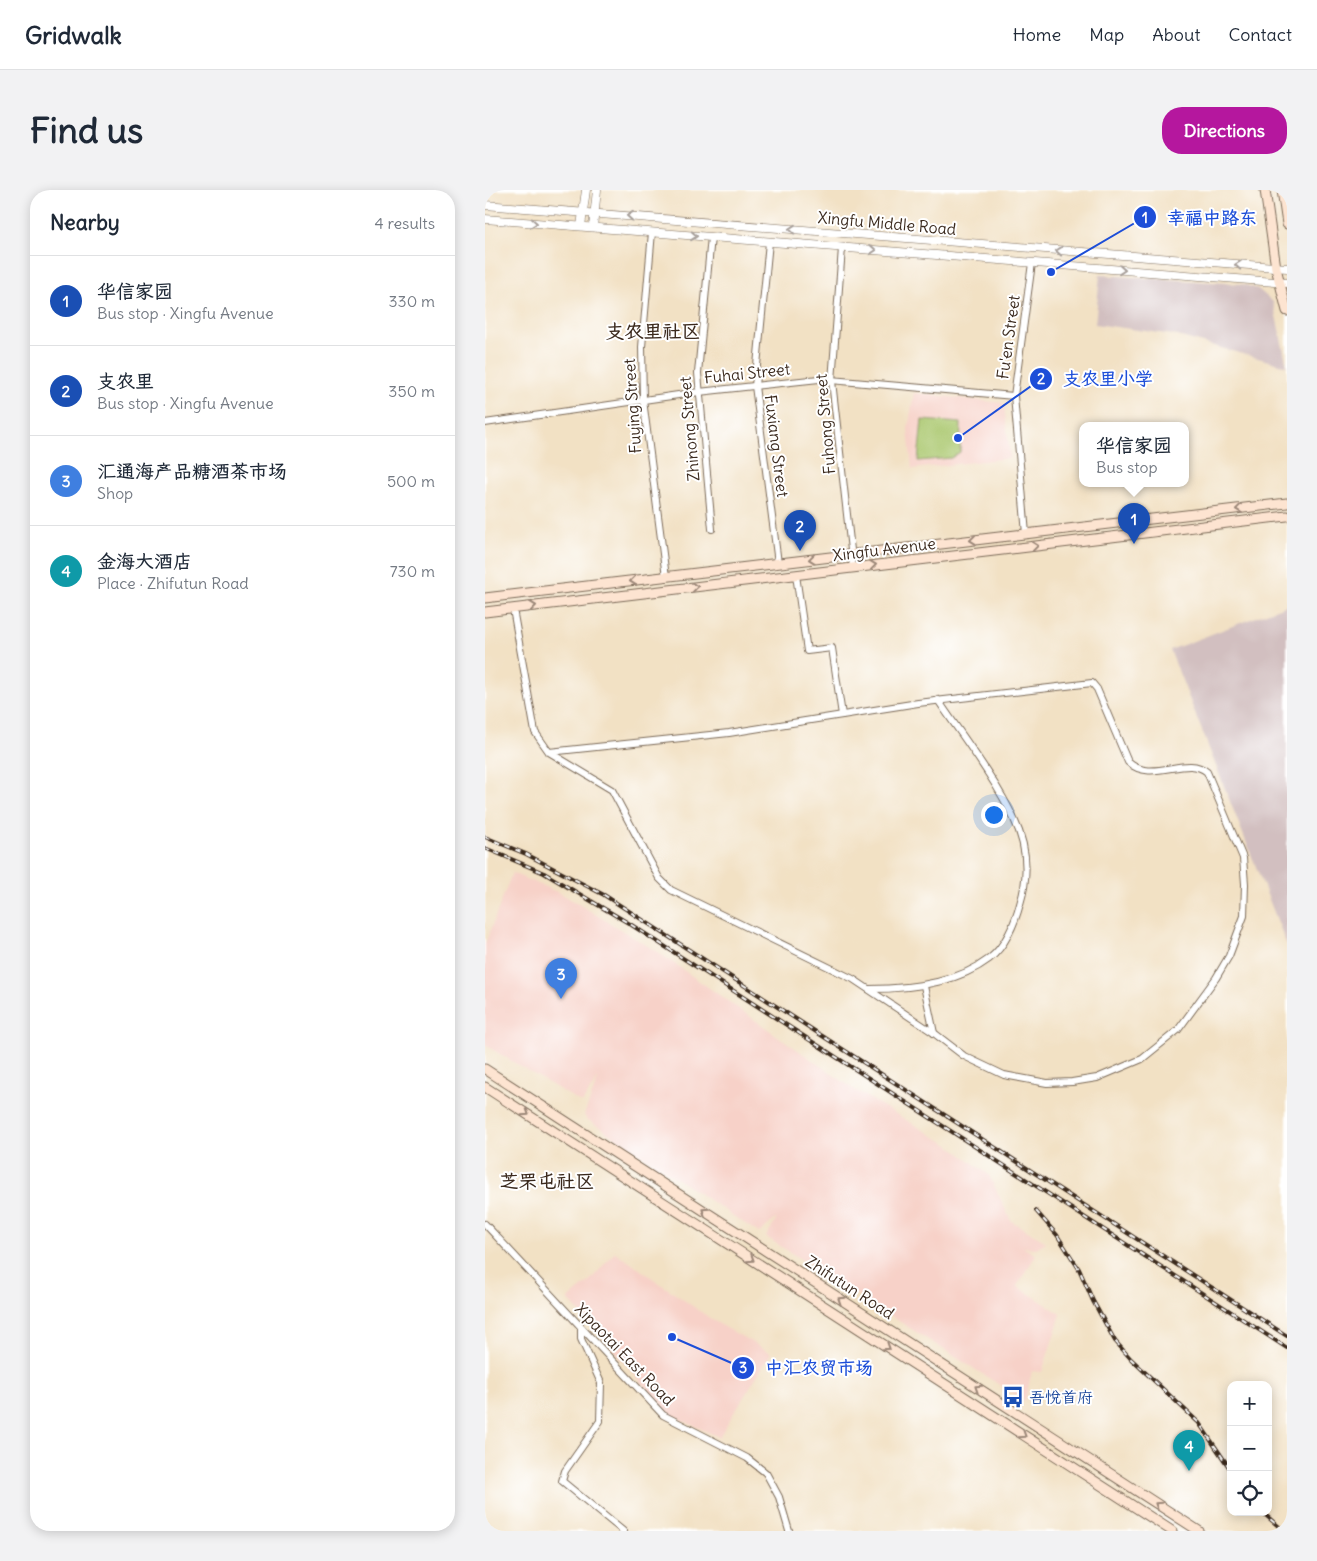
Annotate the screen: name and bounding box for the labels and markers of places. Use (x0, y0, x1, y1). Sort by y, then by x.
callout: 幸福中路东 (1132, 201, 1267, 234)
callout: 支农里小学 (1028, 363, 1163, 396)
pin: 1 (1118, 503, 1150, 544)
pin: 2 (784, 510, 816, 551)
pin: 3 (545, 958, 577, 999)
callout: 中汇农贸市场 (730, 1351, 883, 1384)
bus stop icon: 吾悦首府 (1000, 1384, 1026, 1410)
place label: 吾悦首府 (1029, 1387, 1093, 1407)
pin: 4 (1173, 1430, 1205, 1471)

